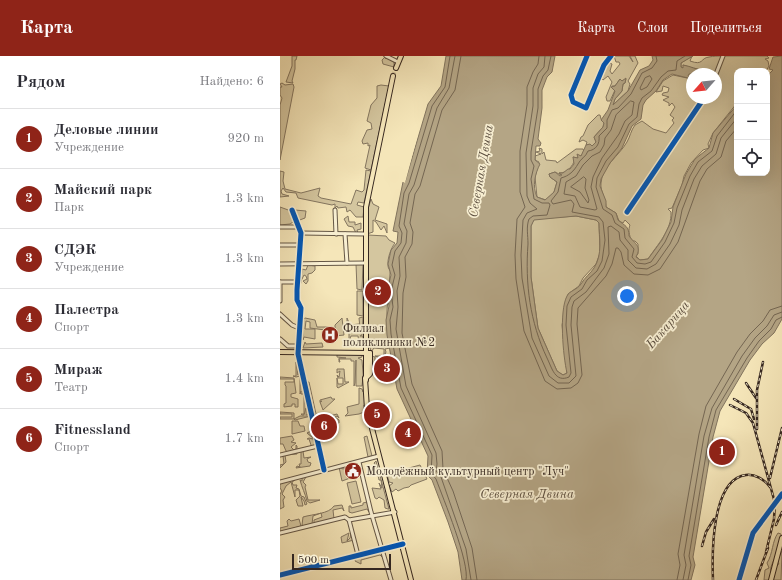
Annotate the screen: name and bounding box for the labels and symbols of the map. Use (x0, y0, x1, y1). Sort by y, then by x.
north arrow (686, 68, 722, 104)
water label: Северная Двина (467, 124, 496, 219)
pin: 2 (365, 277, 391, 307)
your location (617, 286, 637, 306)
water label: Бакарица (643, 299, 692, 352)
place label: Филиал поликлиники №2 (343, 323, 435, 349)
hospital icon: Филиал поликлиники №2 (320, 325, 340, 345)
pin: 3 (374, 354, 400, 384)
pin: 5 (364, 400, 390, 430)
pin: 6 (311, 412, 337, 442)
pin: 4 (395, 419, 421, 449)
pin: 1 (709, 437, 735, 467)
public building icon: Молодёжный культурный центр "Луч" (343, 461, 363, 481)
place label: Молодёжный культурный центр "Луч" (366, 466, 569, 478)
water label: Северная Двина (480, 488, 574, 501)
scale bar (292, 552, 391, 571)

